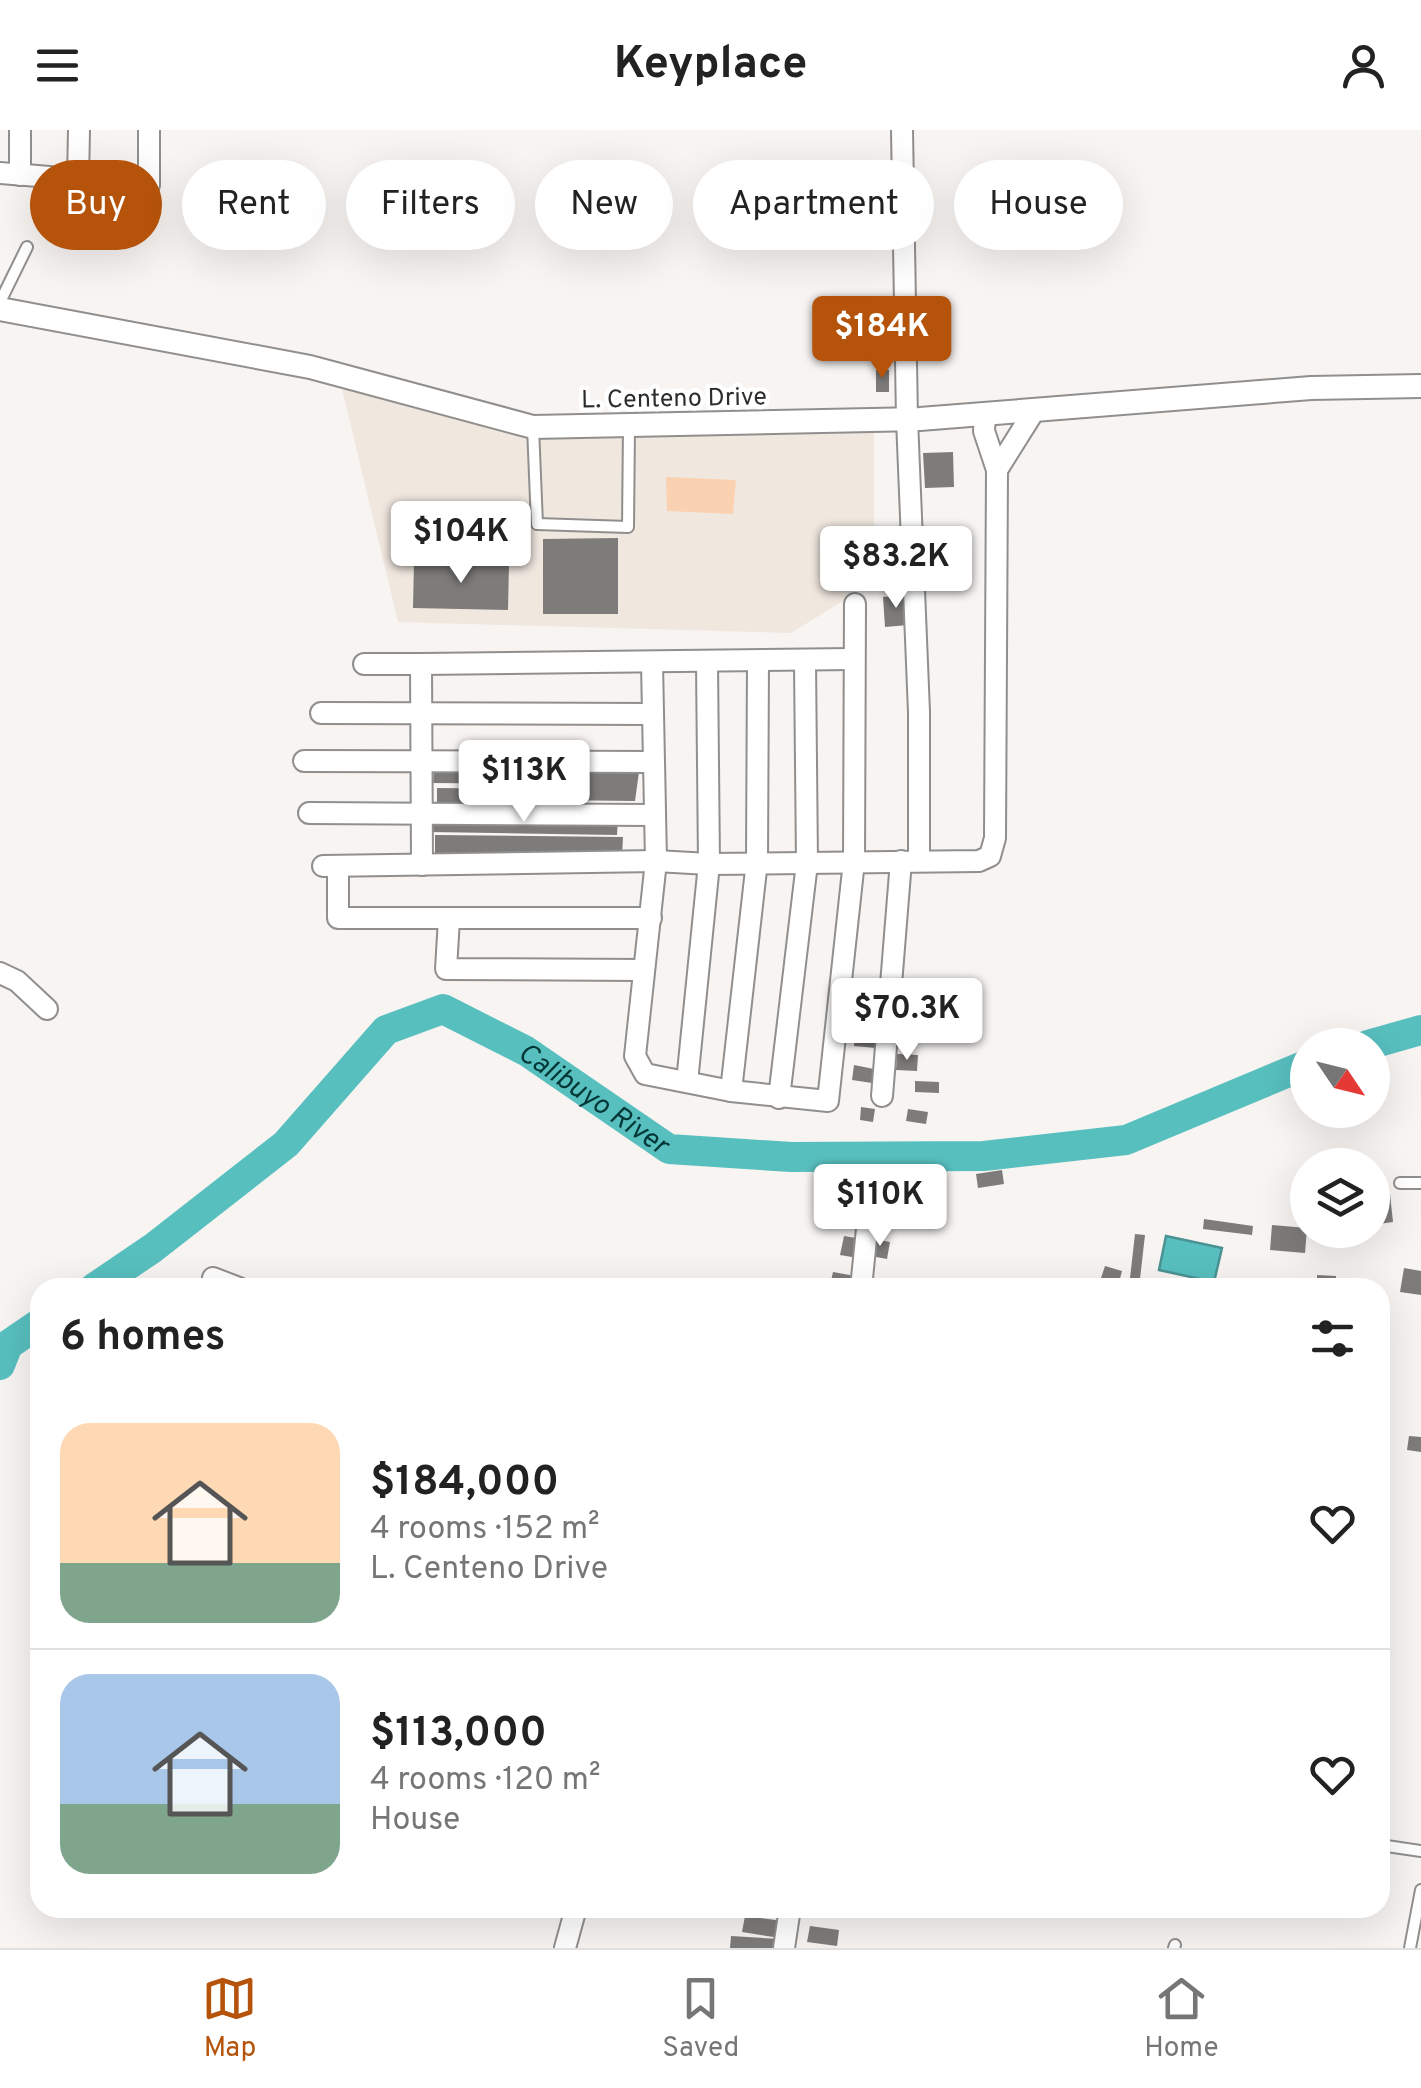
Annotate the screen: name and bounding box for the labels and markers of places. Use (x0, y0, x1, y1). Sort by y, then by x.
pin: $184K (812, 296, 952, 381)
pin: $104K (391, 501, 531, 586)
pin: $83.2K (815, 526, 977, 611)
pin: $113K (454, 740, 594, 825)
pin: $70.3K (826, 978, 988, 1063)
pin: $110K (810, 1164, 950, 1249)

